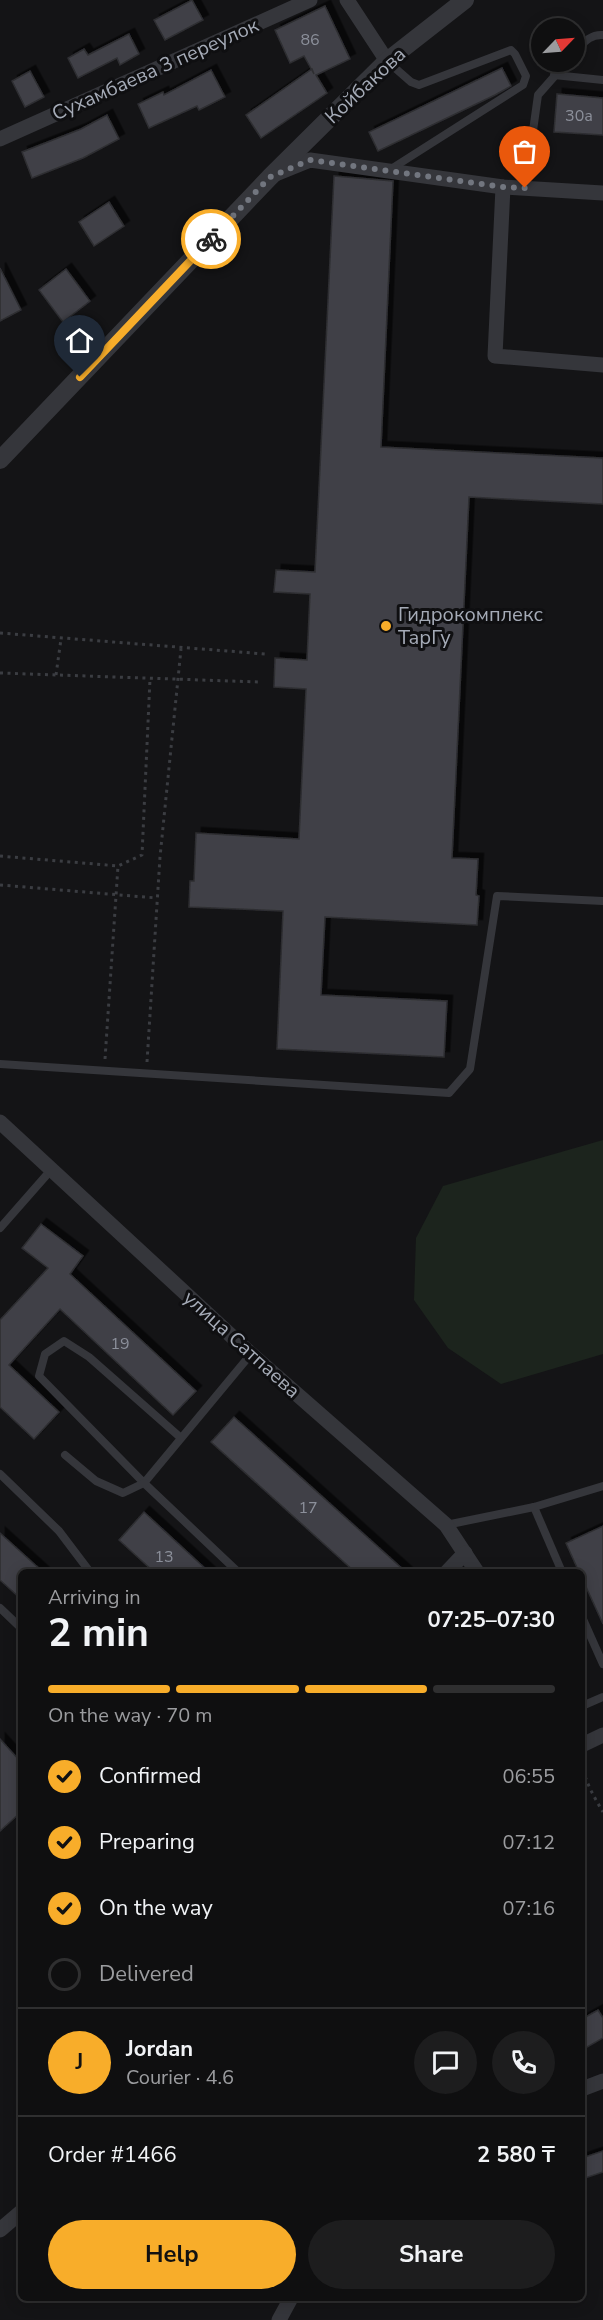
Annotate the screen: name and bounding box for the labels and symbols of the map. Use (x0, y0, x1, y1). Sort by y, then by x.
street label: Сухамбаева 3 переулок (48, 12, 263, 127)
north arrow (531, 18, 585, 72)
house number: 86 (300, 29, 320, 51)
street label: Койбакова (319, 41, 412, 130)
house number: 30а (565, 105, 593, 127)
pin (499, 126, 550, 188)
courier (181, 209, 241, 269)
pin (54, 315, 105, 377)
place label: Гидрокомплекс ТарГу (398, 601, 543, 651)
marker: Гидрокомплекс ТарГу (379, 619, 393, 633)
street label: улица Сатпаева (177, 1285, 306, 1404)
house number: 19 (110, 1333, 130, 1355)
house number: 17 (298, 1497, 318, 1519)
house number: 13 (154, 1546, 174, 1568)

